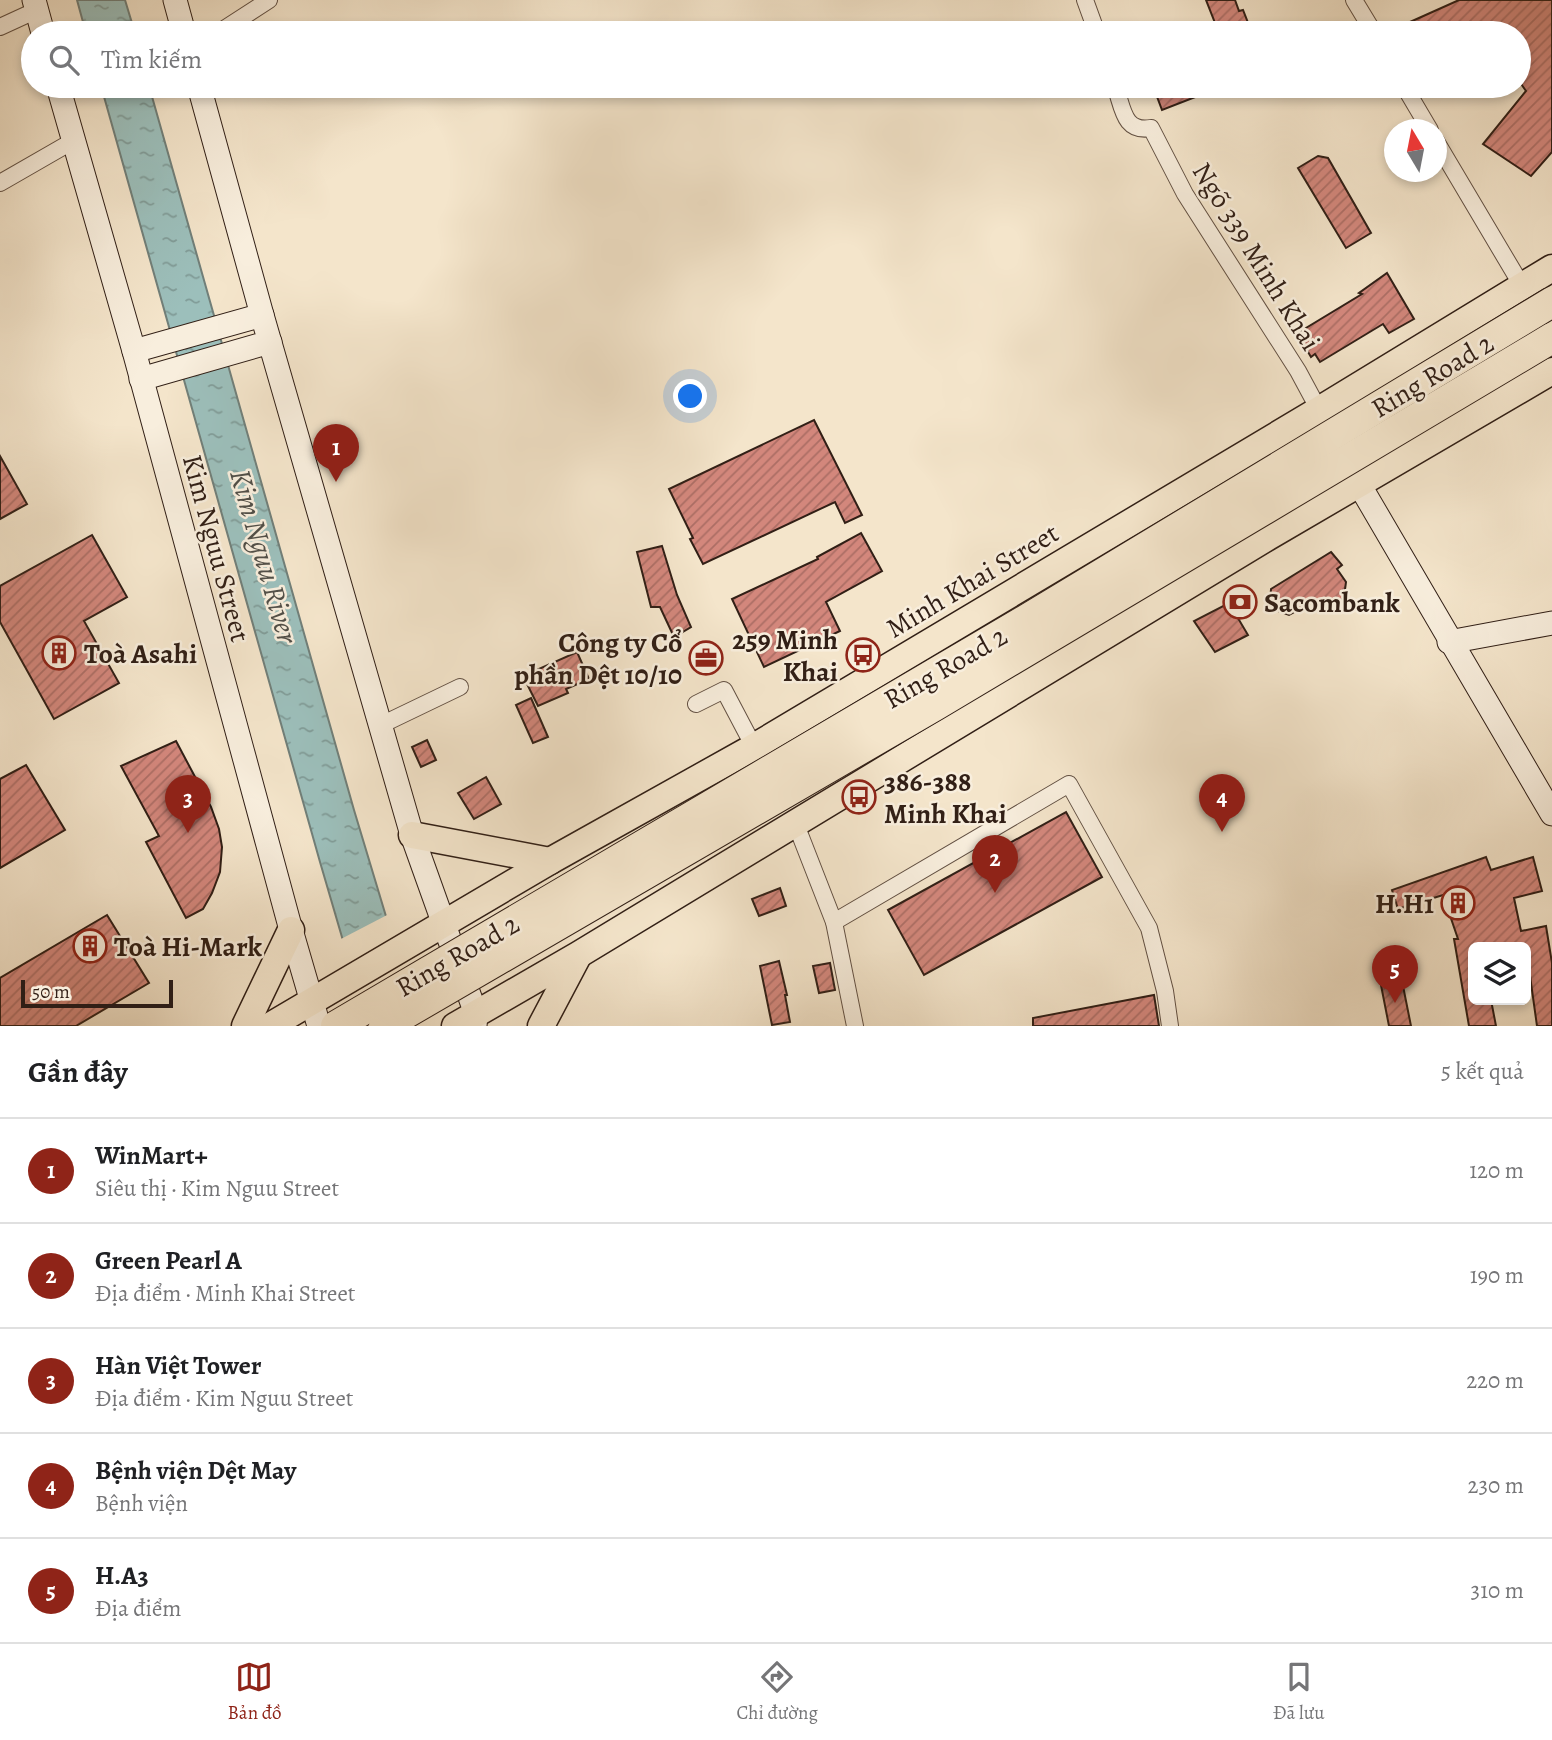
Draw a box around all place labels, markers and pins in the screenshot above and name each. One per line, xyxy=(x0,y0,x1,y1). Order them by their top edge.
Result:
pin: 1 xyxy=(313,424,359,482)
bank icon: Sacombank xyxy=(1221,583,1259,621)
place label: Sacombank xyxy=(1264,584,1400,622)
place label: 259 Minh Khai xyxy=(732,621,838,691)
place label: Công ty Cổ phần Dệt 10/10 xyxy=(514,624,682,694)
building icon: Toà Asahi xyxy=(40,634,78,672)
place label: Toà Asahi xyxy=(84,635,197,673)
bus stop icon: 259 Minh Khai xyxy=(844,636,882,674)
office icon: Công ty Cổ phần Dệt 10/10 xyxy=(687,639,725,677)
place label: 386-388 Minh Khai xyxy=(884,763,1007,833)
pin: 4 xyxy=(1199,774,1245,832)
pin: 3 xyxy=(165,775,211,833)
bus stop icon: 386-388 Minh Khai xyxy=(840,778,878,816)
pin: 2 xyxy=(972,835,1018,893)
building icon: H.H1 xyxy=(1439,884,1477,922)
place label: H.H1 xyxy=(1375,885,1434,923)
building icon: Toà Hi-Mark xyxy=(71,927,109,965)
place label: Toà Hi-Mark xyxy=(114,928,262,966)
pin: 5 xyxy=(1372,945,1418,1003)

